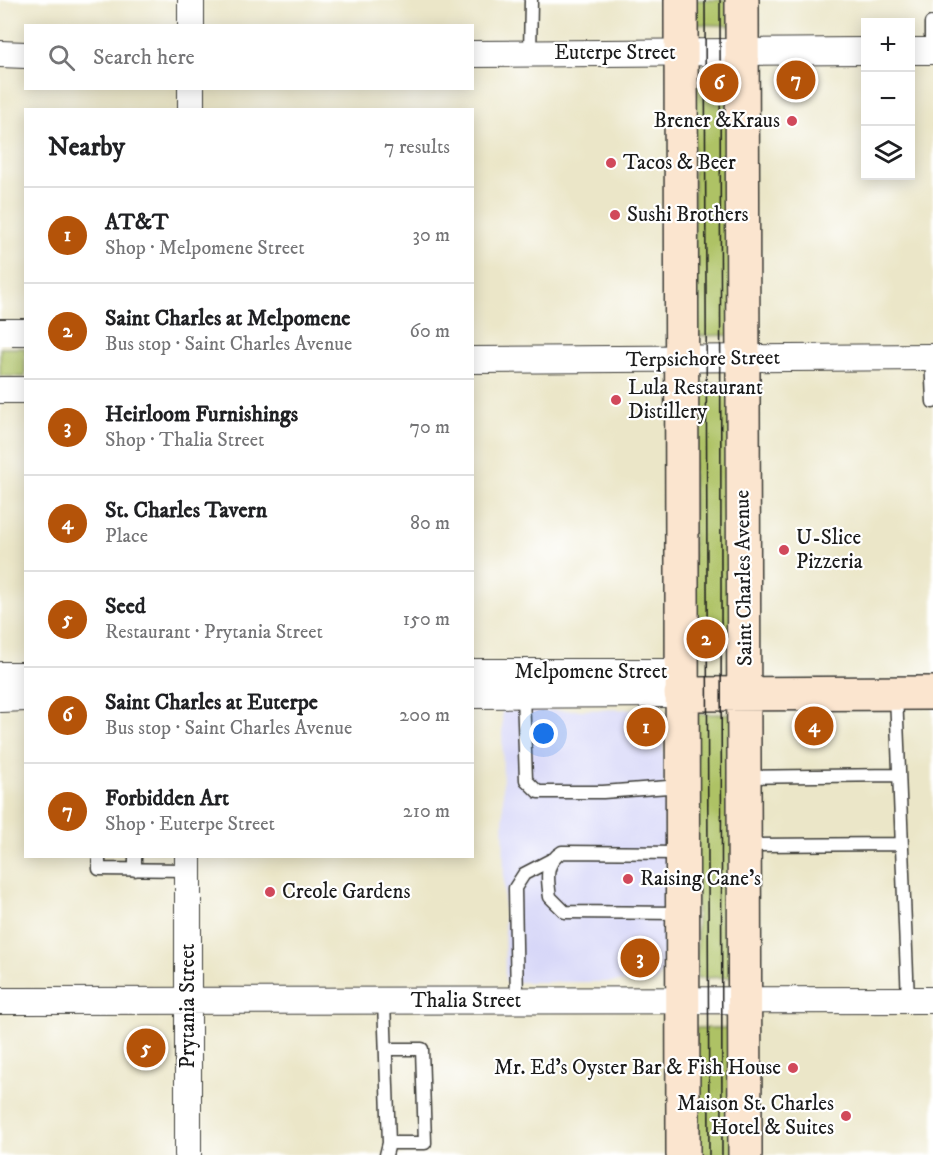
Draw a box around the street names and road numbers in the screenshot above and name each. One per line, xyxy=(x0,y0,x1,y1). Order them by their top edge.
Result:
street label: Euterpe Street xyxy=(554,40,676,66)
street label: Terpsichore Street xyxy=(626,345,781,373)
street label: Saint Charles Avenue xyxy=(729,489,759,666)
street label: Melpomene Street xyxy=(515,659,668,685)
street label: Prytania Street xyxy=(175,943,201,1069)
street label: Thalia Street xyxy=(411,988,522,1014)

